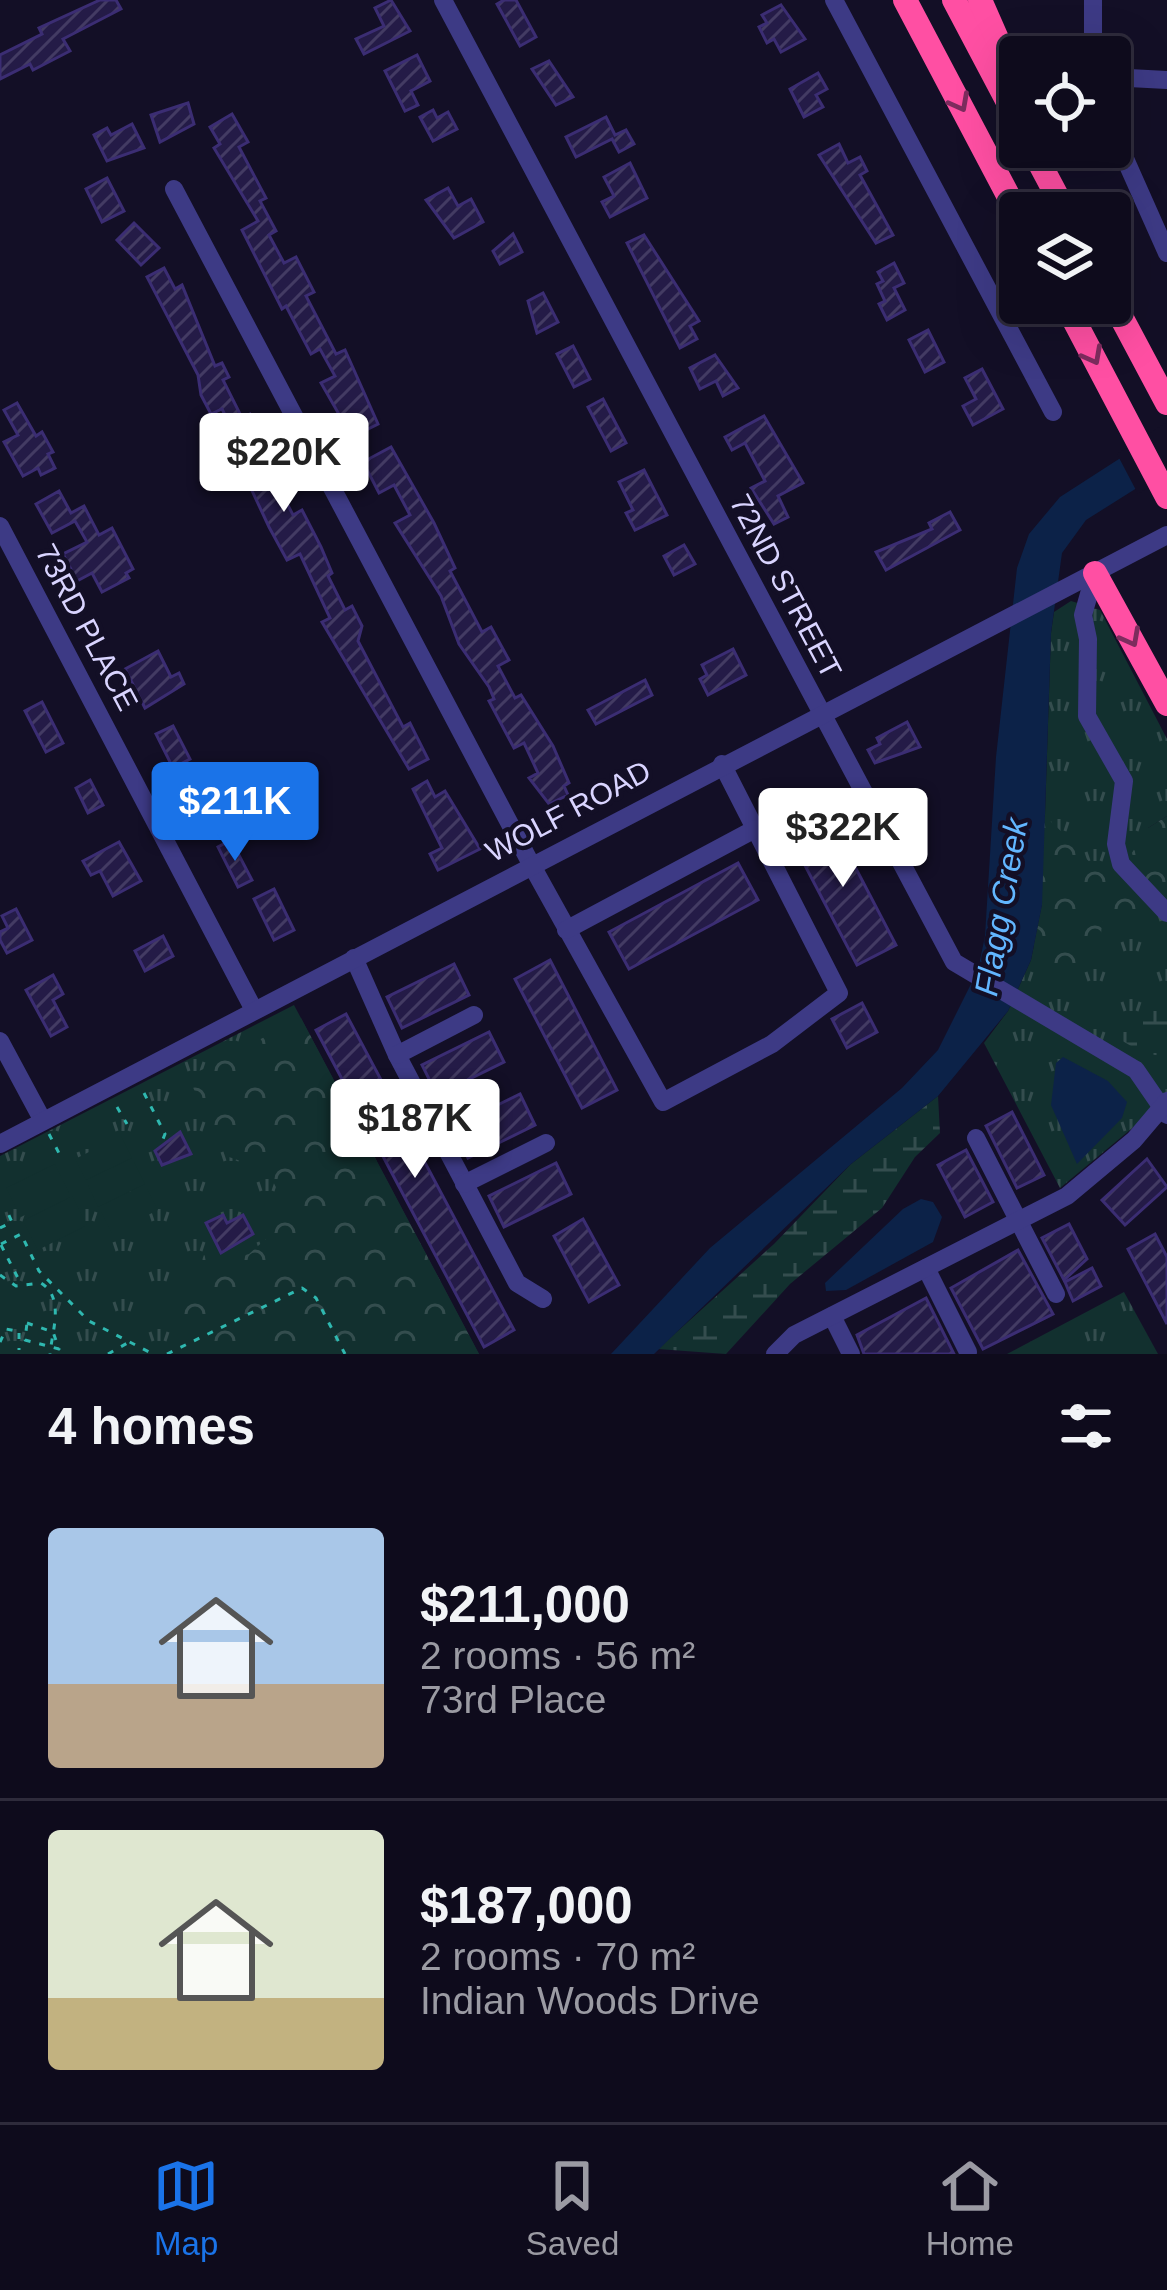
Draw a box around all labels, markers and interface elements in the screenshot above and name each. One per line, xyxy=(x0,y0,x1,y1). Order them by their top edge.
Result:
map controls xyxy=(999,36,1131,324)
button: locate xyxy=(999,36,1131,168)
one-way arrow xyxy=(945,91,968,113)
button: layers xyxy=(999,192,1131,324)
one-way arrow xyxy=(1079,344,1102,365)
pin: $220K xyxy=(200,413,368,515)
text: $220K xyxy=(227,430,341,473)
street label: 72ND STREET xyxy=(724,488,848,684)
street label: 73RD PLACE xyxy=(29,538,145,716)
one-way arrow xyxy=(1117,626,1140,647)
street label: WOLF ROAD xyxy=(480,754,656,868)
pin: $211K xyxy=(151,762,319,864)
text: $211K xyxy=(179,779,291,822)
pin: $322K xyxy=(759,788,927,890)
text: $322K xyxy=(786,805,900,848)
water label: Flagg Creek xyxy=(967,814,1035,999)
pin: $187K xyxy=(331,1079,499,1181)
text: $187K xyxy=(358,1096,472,1139)
icon: filters xyxy=(1053,1393,1119,1459)
text: 4 homes xyxy=(48,1398,255,1455)
icon: home xyxy=(144,1576,288,1720)
text: $211,000 xyxy=(420,1576,630,1633)
text: 2 rooms · 56 m² xyxy=(420,1634,695,1677)
text: 73rd Place xyxy=(420,1678,606,1721)
text: $187,000 xyxy=(420,1877,633,1934)
icon: home xyxy=(144,1878,288,2022)
text: 2 rooms · 70 m² xyxy=(420,1935,695,1978)
text: Indian Woods Drive xyxy=(420,1979,760,2022)
tab: Map xyxy=(153,2153,219,2263)
tab: Saved xyxy=(526,2153,619,2263)
tab: Home xyxy=(926,2153,1014,2263)

